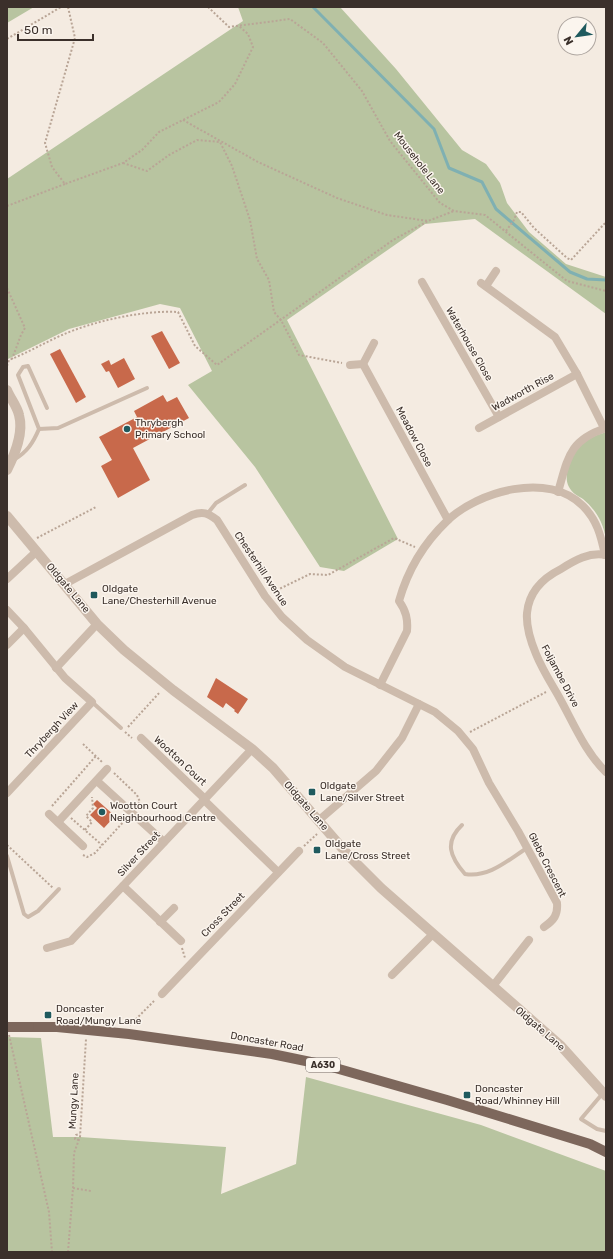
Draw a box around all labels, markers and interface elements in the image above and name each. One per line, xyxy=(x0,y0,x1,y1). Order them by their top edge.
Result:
scale bar xyxy=(18,16,93,42)
north arrow xyxy=(557,16,597,56)
text: 50 m xyxy=(24,23,52,37)
text: N xyxy=(561,34,576,47)
street label: Mousehole Lane xyxy=(391,130,447,197)
street label: Waterhouse Close xyxy=(443,305,495,383)
street label: Wadworth Rise xyxy=(490,370,556,414)
street label: Meadow Close xyxy=(393,405,435,469)
place label: Thrybergh Primary School xyxy=(135,417,205,441)
marker: Thrybergh Primary School xyxy=(122,424,132,434)
street label: Chesterhill Avenue xyxy=(232,529,291,609)
street label: Oldgate Lane xyxy=(44,561,93,616)
place label: Oldgate Lane/Chesterhill Avenue xyxy=(102,583,217,607)
marker: Oldgate Lane/Chesterhill Avenue xyxy=(89,590,99,600)
street label: Foljambe Drive xyxy=(539,643,582,710)
street label: Thrybergh View xyxy=(23,699,81,761)
street label: Wootton Court xyxy=(151,734,209,788)
street label: Oldgate Lane xyxy=(281,779,331,833)
place label: Oldgate Lane/Silver Street xyxy=(320,780,404,804)
marker: Oldgate Lane/Silver Street xyxy=(307,787,317,797)
place label: Wootton Court Neighbourhood Centre xyxy=(110,800,216,824)
marker: Wootton Court Neighbourhood Centre xyxy=(97,807,107,817)
street label: Silver Street xyxy=(115,829,163,879)
street label: Glebe Crescent xyxy=(526,831,568,899)
place label: Oldgate Lane/Cross Street xyxy=(325,838,410,862)
marker: Oldgate Lane/Cross Street xyxy=(312,845,322,855)
street label: Cross Street xyxy=(199,890,247,940)
place label: Doncaster Road/Mungy Lane xyxy=(56,1003,142,1027)
street label: Oldgate Lane xyxy=(513,1004,567,1054)
marker: Doncaster Road/Mungy Lane xyxy=(43,1010,53,1020)
street label: Doncaster Road xyxy=(229,1030,305,1054)
road number: A630 xyxy=(306,1058,340,1072)
street label: Mungy Lane xyxy=(67,1072,81,1130)
place label: Doncaster Road/Whinney Hill xyxy=(475,1083,560,1107)
marker: Doncaster Road/Whinney Hill xyxy=(462,1090,472,1100)

